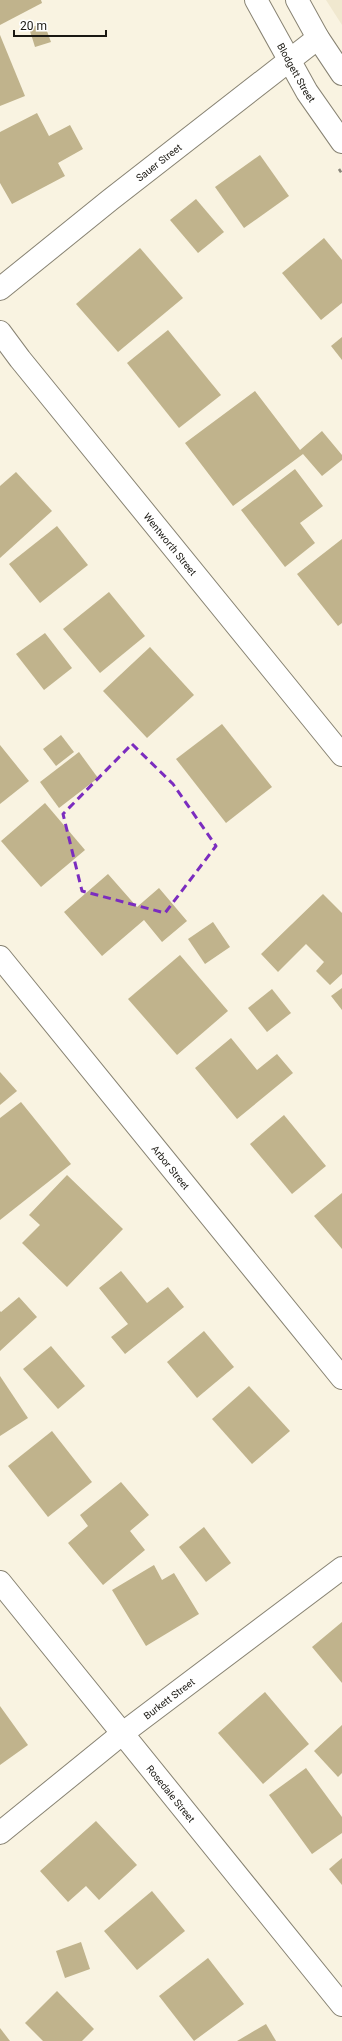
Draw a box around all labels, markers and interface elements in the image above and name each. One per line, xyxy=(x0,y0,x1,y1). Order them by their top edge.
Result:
scale bar xyxy=(14,12,106,38)
text: 20 m xyxy=(20,19,47,33)
street label: Blodgett Street xyxy=(275,41,317,104)
street label: Sauer Street xyxy=(134,142,184,184)
street label: Wentworth Street xyxy=(141,511,199,578)
street label: Arbor Street xyxy=(149,1143,192,1192)
street label: Burkett Street xyxy=(142,1676,197,1722)
street label: Rosedale Street xyxy=(144,1763,197,1825)

